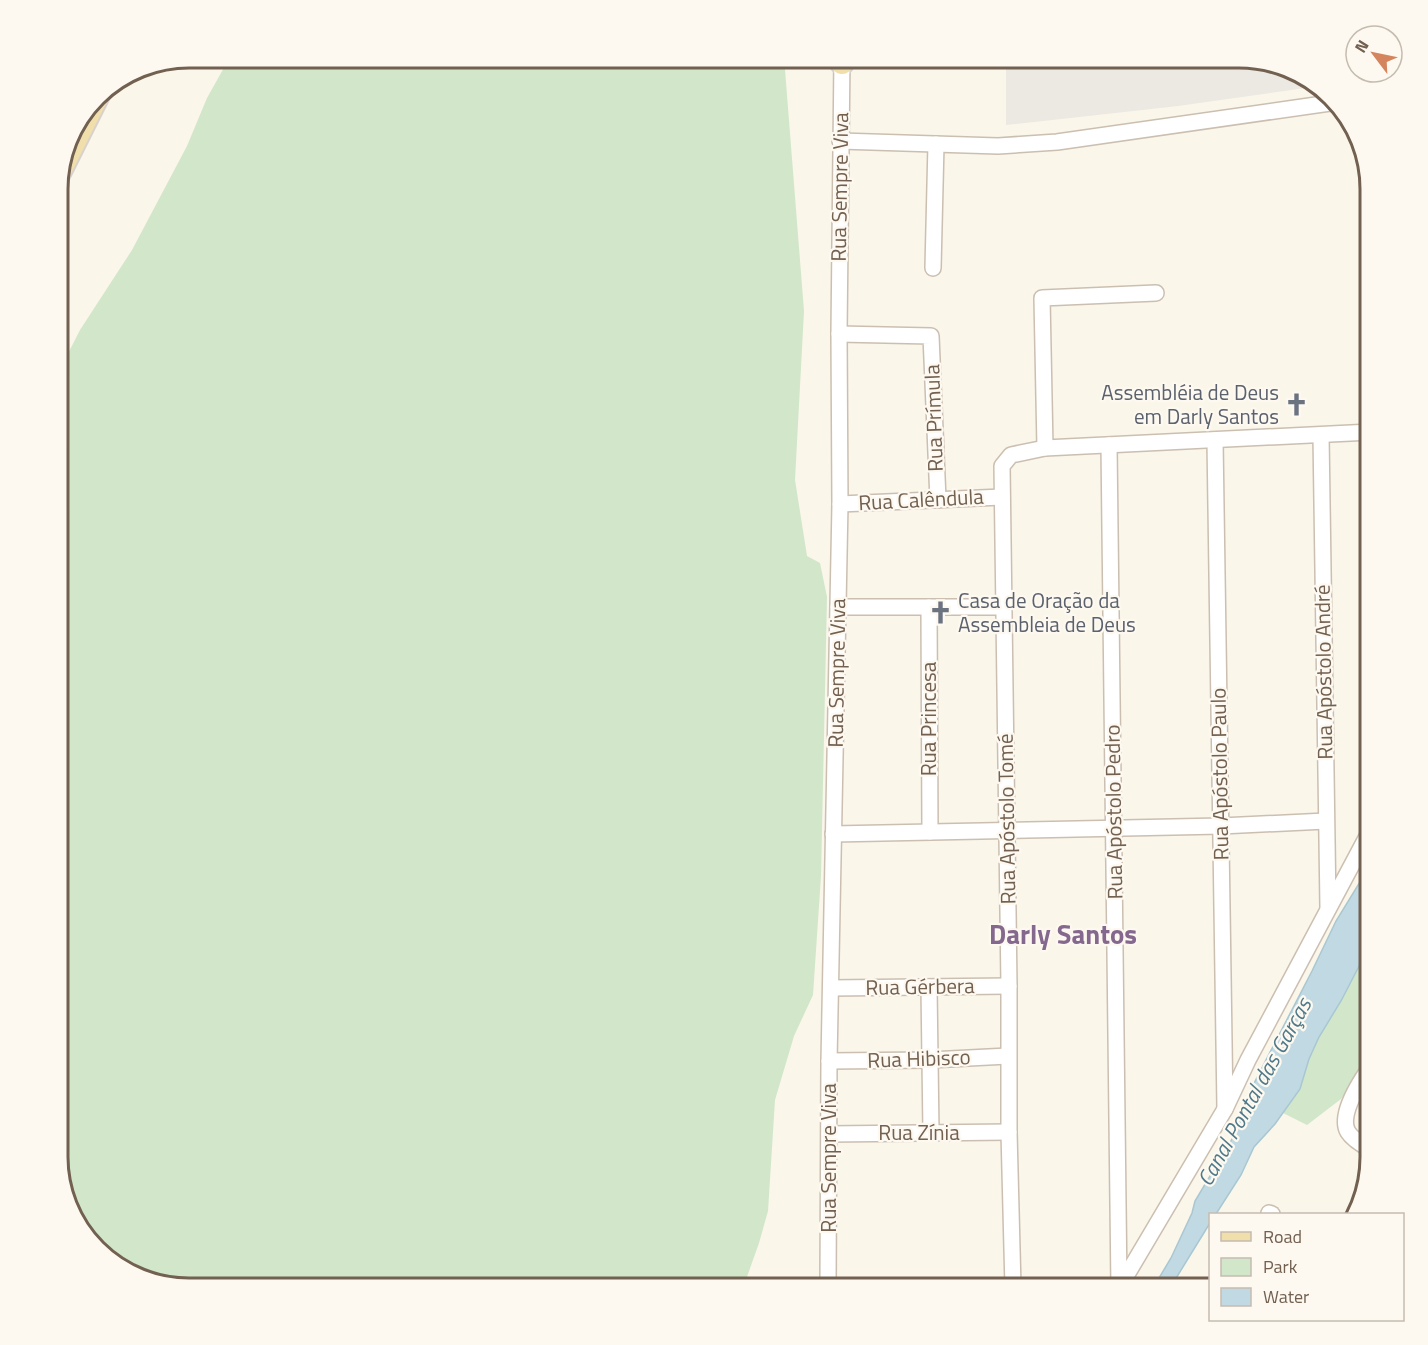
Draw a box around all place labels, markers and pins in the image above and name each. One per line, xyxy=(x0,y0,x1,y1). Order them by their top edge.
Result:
place label: Assembléia de Deus em Darly Santos xyxy=(1101,376,1279,432)
church icon: Assembléia de Deus em Darly Santos xyxy=(1284,392,1310,418)
place label: Casa de Oração da Assembleia de Deus xyxy=(958,584,1136,640)
church icon: Casa de Oração da Assembleia de Deus xyxy=(927,600,953,626)

